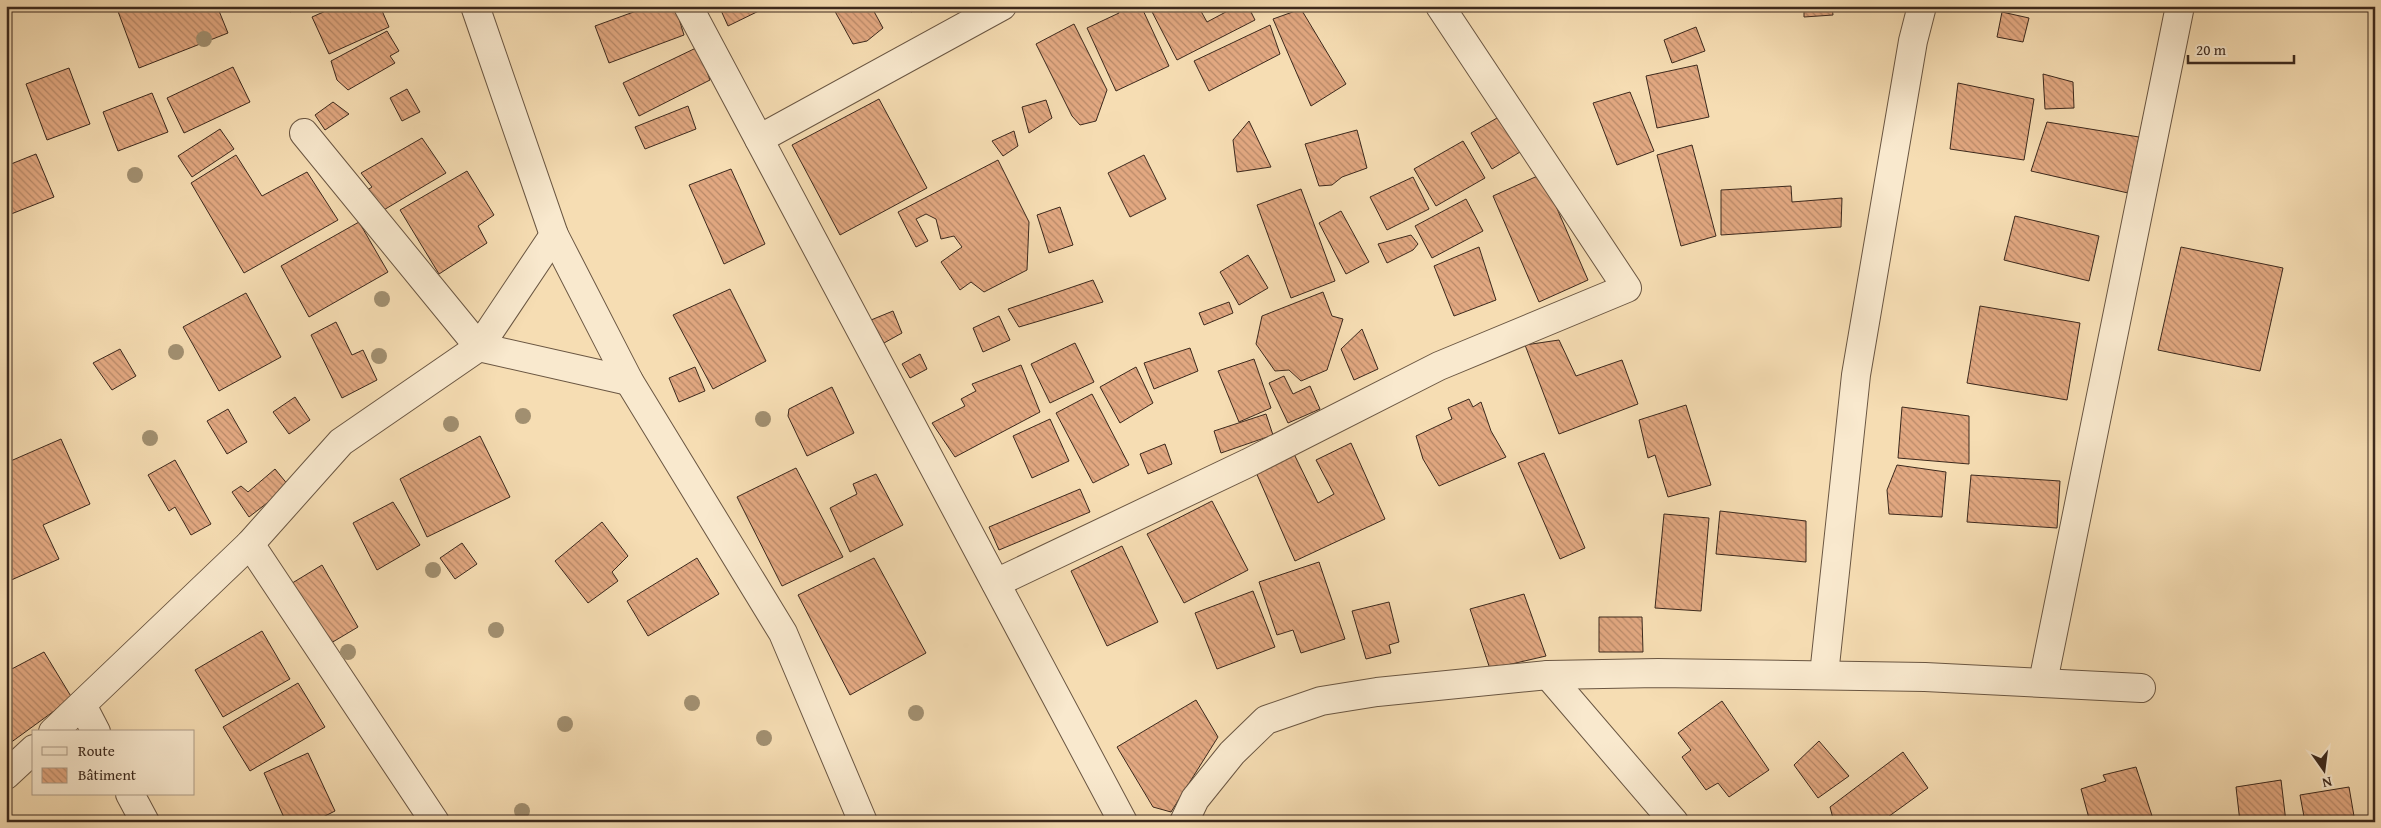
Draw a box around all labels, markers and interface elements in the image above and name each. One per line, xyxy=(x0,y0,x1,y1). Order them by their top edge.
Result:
scale bar xyxy=(2188,32,2295,64)
text: 20 m xyxy=(2196,39,2227,60)
legend xyxy=(32,730,195,796)
text: Route xyxy=(78,740,115,761)
north arrow xyxy=(2298,746,2348,796)
text: Bâtiment xyxy=(78,764,137,785)
text: N xyxy=(2320,772,2334,794)

